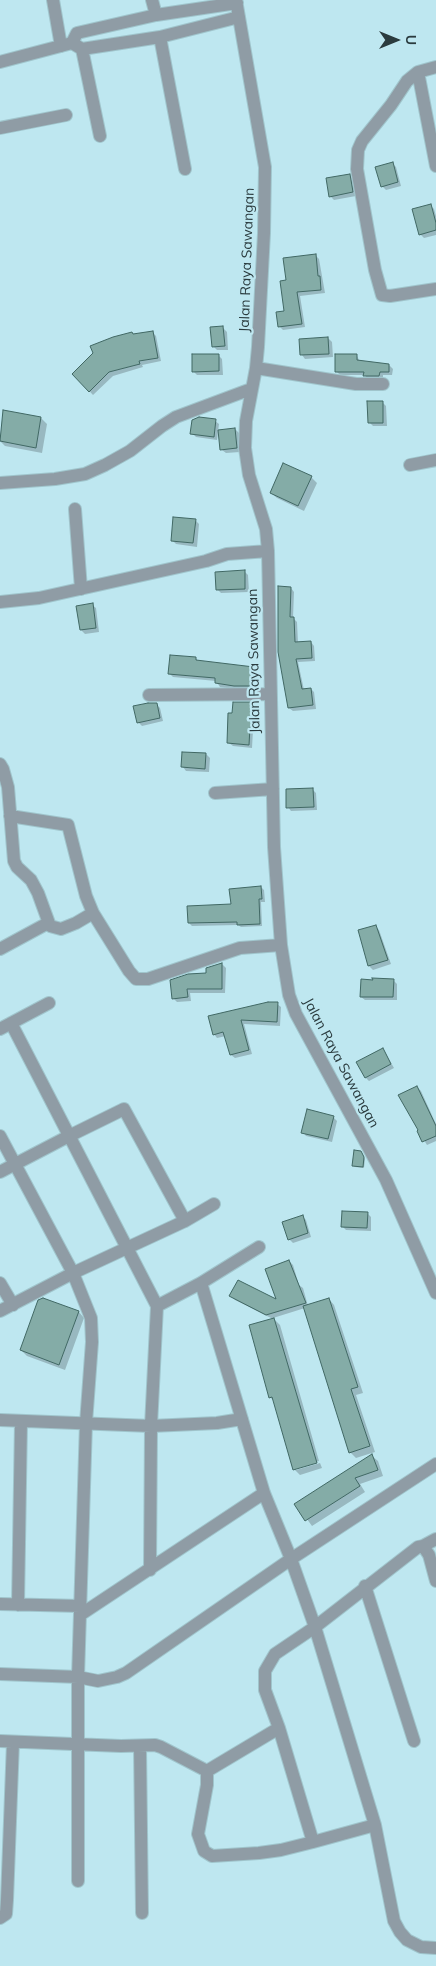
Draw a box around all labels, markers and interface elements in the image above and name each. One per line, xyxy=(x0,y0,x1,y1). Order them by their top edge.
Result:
north arrow xyxy=(371,15,421,65)
text: U xyxy=(402,35,420,45)
street label: Jalan Raya Sawangan xyxy=(236,187,258,333)
street label: Jalan Raya Sawangan xyxy=(244,589,264,733)
street label: Jalan Raya Sawangan xyxy=(300,995,382,1131)

